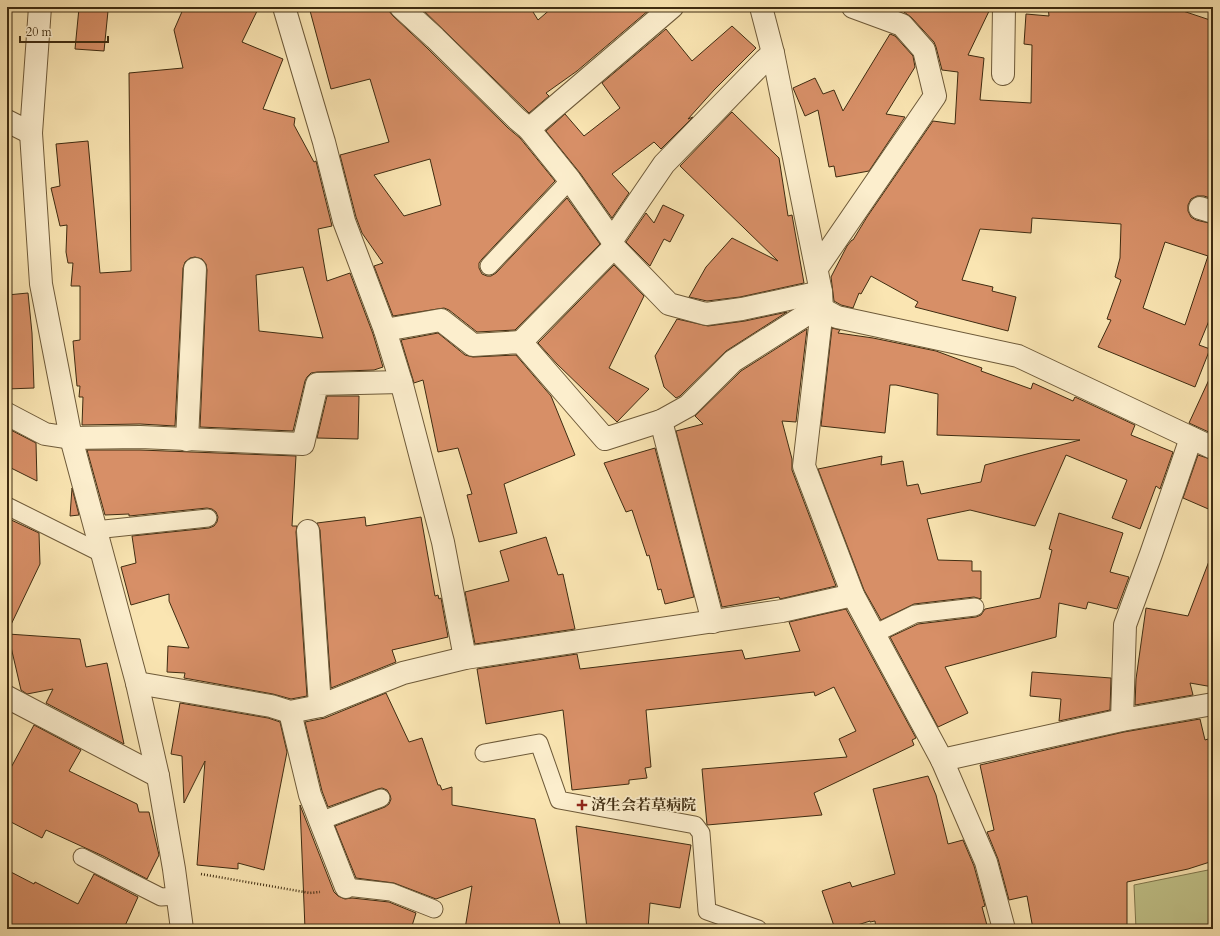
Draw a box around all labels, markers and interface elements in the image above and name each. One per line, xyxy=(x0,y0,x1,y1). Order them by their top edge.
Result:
scale bar xyxy=(20,18,108,44)
text: 20 m xyxy=(26,24,53,40)
place label: 済生会若草病院 xyxy=(591,795,696,815)
marker: 済生会若草病院 xyxy=(576,799,588,811)

